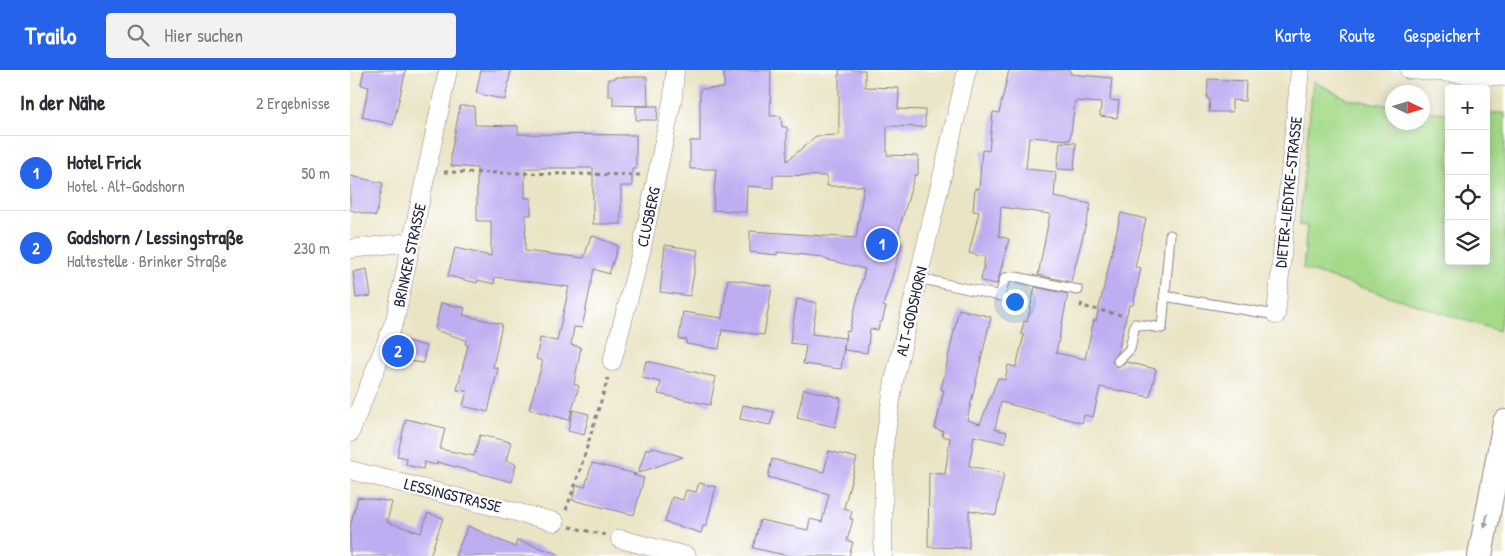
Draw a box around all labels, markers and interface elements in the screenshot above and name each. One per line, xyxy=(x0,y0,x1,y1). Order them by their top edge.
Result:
search box xyxy=(106,13,456,58)
text: Trailo xyxy=(25,19,76,51)
icon: search xyxy=(124,21,152,49)
text: Hier suchen xyxy=(164,22,243,48)
text: Karte xyxy=(1275,23,1312,48)
text: Route xyxy=(1340,23,1376,48)
text: Gespeichert xyxy=(1404,23,1480,48)
north arrow xyxy=(1385,85,1430,130)
map controls xyxy=(1445,85,1490,265)
button: + xyxy=(1445,85,1490,130)
text: In der Nähe xyxy=(20,88,105,117)
text: 2 Ergebnisse xyxy=(256,92,330,114)
street label: DIETER-LIEDTKE-STRASSE xyxy=(1269,115,1307,269)
button: − xyxy=(1445,130,1490,175)
text: Hotel Frick xyxy=(67,149,141,175)
text: 1 xyxy=(33,162,39,184)
text: 50 m xyxy=(302,162,330,184)
text: Hotel · Alt-Godshorn xyxy=(67,175,185,197)
button: locate xyxy=(1445,175,1490,220)
street label: CLUSBERG xyxy=(631,185,665,249)
street label: BRINKER STRASSE xyxy=(387,201,431,309)
button: layers xyxy=(1445,220,1490,265)
text: Godshorn / Lessingstraße xyxy=(67,224,244,250)
pin: 1 xyxy=(866,225,898,263)
text: 2 xyxy=(32,237,40,259)
text: 230 m xyxy=(294,237,330,259)
text: Haltestelle · Brinker Straße xyxy=(67,250,227,272)
street label: ALT-GODSHORN xyxy=(890,264,932,358)
your location xyxy=(1002,289,1028,315)
pin: 2 xyxy=(382,332,414,370)
street label: LESSINGSTRASSE xyxy=(402,472,504,518)
one-way arrow xyxy=(1482,514,1490,530)

